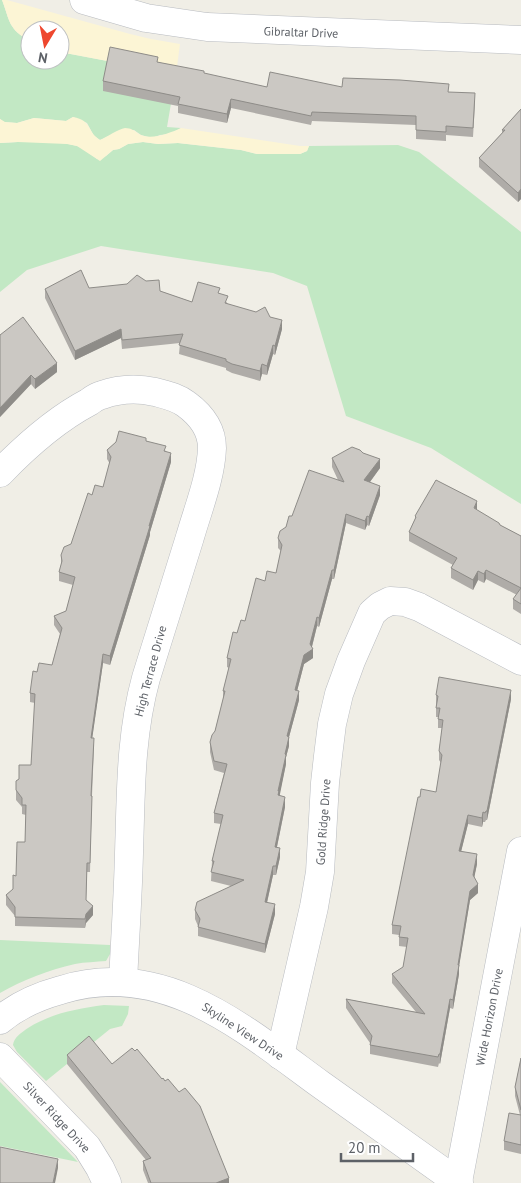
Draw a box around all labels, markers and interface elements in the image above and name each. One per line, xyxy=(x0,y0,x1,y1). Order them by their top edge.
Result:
north arrow xyxy=(20,20,70,70)
street label: Gibraltar Drive xyxy=(263,23,339,41)
text: N xyxy=(37,48,49,67)
street label: High Terrace Drive xyxy=(131,624,169,718)
street label: Gold Ridge Drive xyxy=(313,778,333,866)
street label: Wide Horizon Drive xyxy=(472,967,506,1067)
street label: Skyline View Drive xyxy=(199,999,287,1063)
street label: Silver Ridge Drive xyxy=(20,1078,94,1156)
scale bar xyxy=(341,1130,414,1162)
text: 20 m xyxy=(348,1138,381,1157)

